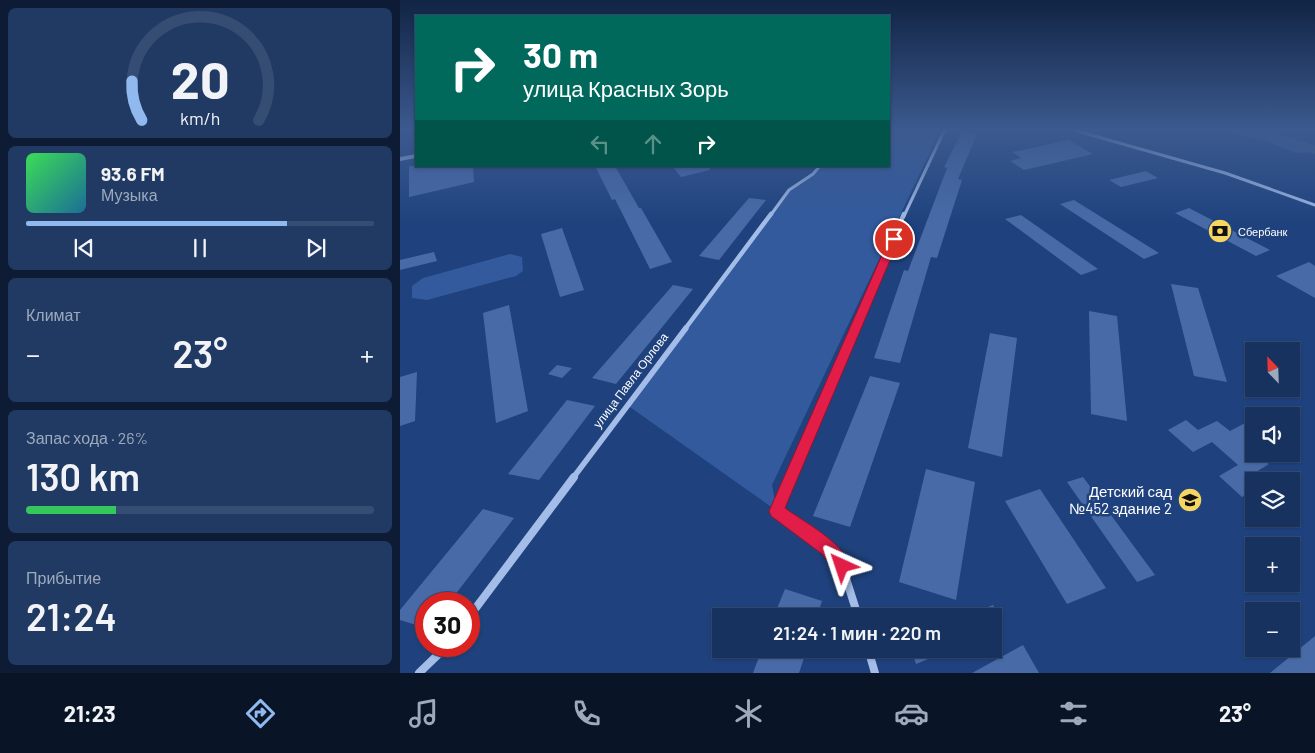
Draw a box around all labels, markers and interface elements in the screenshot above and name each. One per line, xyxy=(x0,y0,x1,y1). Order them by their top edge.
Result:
text: 30 m xyxy=(523,33,598,75)
icon: right xyxy=(440,35,505,100)
text: 20 xyxy=(171,47,229,109)
text: улица Красных Зорь xyxy=(523,75,729,101)
text: km/h xyxy=(180,107,220,129)
icon: left xyxy=(586,130,614,158)
icon: ahead xyxy=(639,130,667,158)
icon: right xyxy=(692,130,720,158)
text: 93.6 FM xyxy=(101,162,165,185)
text: Музыка xyxy=(101,185,158,204)
pin xyxy=(873,218,915,260)
bank icon: Сбербанк xyxy=(1207,218,1233,244)
icon: arrive xyxy=(880,225,908,253)
place label: Сбербанк xyxy=(1238,225,1288,238)
icon: previous xyxy=(70,234,98,262)
icon: pause xyxy=(186,234,214,262)
icon: next xyxy=(302,234,330,262)
text: Климат xyxy=(26,305,80,324)
text: 23° xyxy=(172,330,228,376)
street label: улица Павла Орлова xyxy=(590,330,671,431)
text: − xyxy=(26,337,40,371)
text: + xyxy=(360,337,374,371)
north arrow xyxy=(1245,342,1300,398)
map controls xyxy=(1245,342,1300,657)
button: sound xyxy=(1245,407,1300,462)
text: Запас хода · 26% xyxy=(26,428,148,447)
text: 130 km xyxy=(26,453,140,499)
button: layers xyxy=(1245,472,1300,527)
place label: Детский сад №452 здание 2 xyxy=(1069,482,1172,517)
school or university icon: Детский сад №452 здание 2 xyxy=(1177,487,1203,513)
button: + xyxy=(1245,537,1300,592)
position arrow xyxy=(815,539,867,591)
text: Прибытие xyxy=(26,568,101,587)
speed limit sign: 30 xyxy=(415,592,480,657)
text: 21:24 xyxy=(26,593,117,639)
button: − xyxy=(1245,602,1300,657)
text: 21:24 · 1 мин · 220 m xyxy=(773,621,941,644)
icon: directions xyxy=(243,696,278,731)
icon: music xyxy=(406,696,441,731)
icon: phone xyxy=(569,696,604,731)
icon: climate xyxy=(731,696,766,731)
icon: car xyxy=(894,696,929,731)
icon: filters xyxy=(1056,696,1091,731)
text: 21:23 xyxy=(64,700,116,726)
text: 23° xyxy=(1219,700,1251,726)

